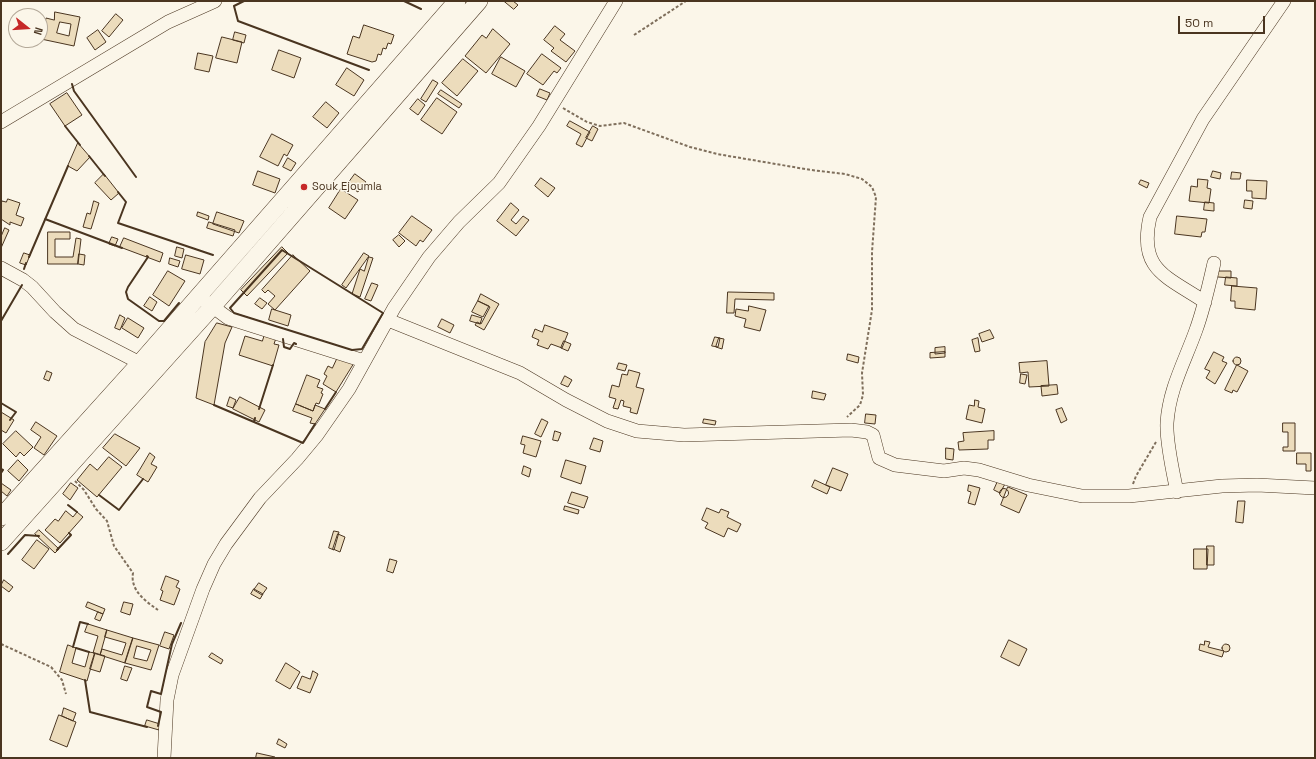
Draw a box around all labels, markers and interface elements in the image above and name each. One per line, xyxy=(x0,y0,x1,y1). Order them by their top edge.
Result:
north arrow xyxy=(8,8,48,48)
scale bar xyxy=(1180,8,1267,34)
text: 50 m xyxy=(1185,15,1213,31)
text: N xyxy=(31,26,46,37)
place label: Souk Ejoumla xyxy=(312,180,382,194)
marker: Souk Ejoumla xyxy=(299,182,309,192)

